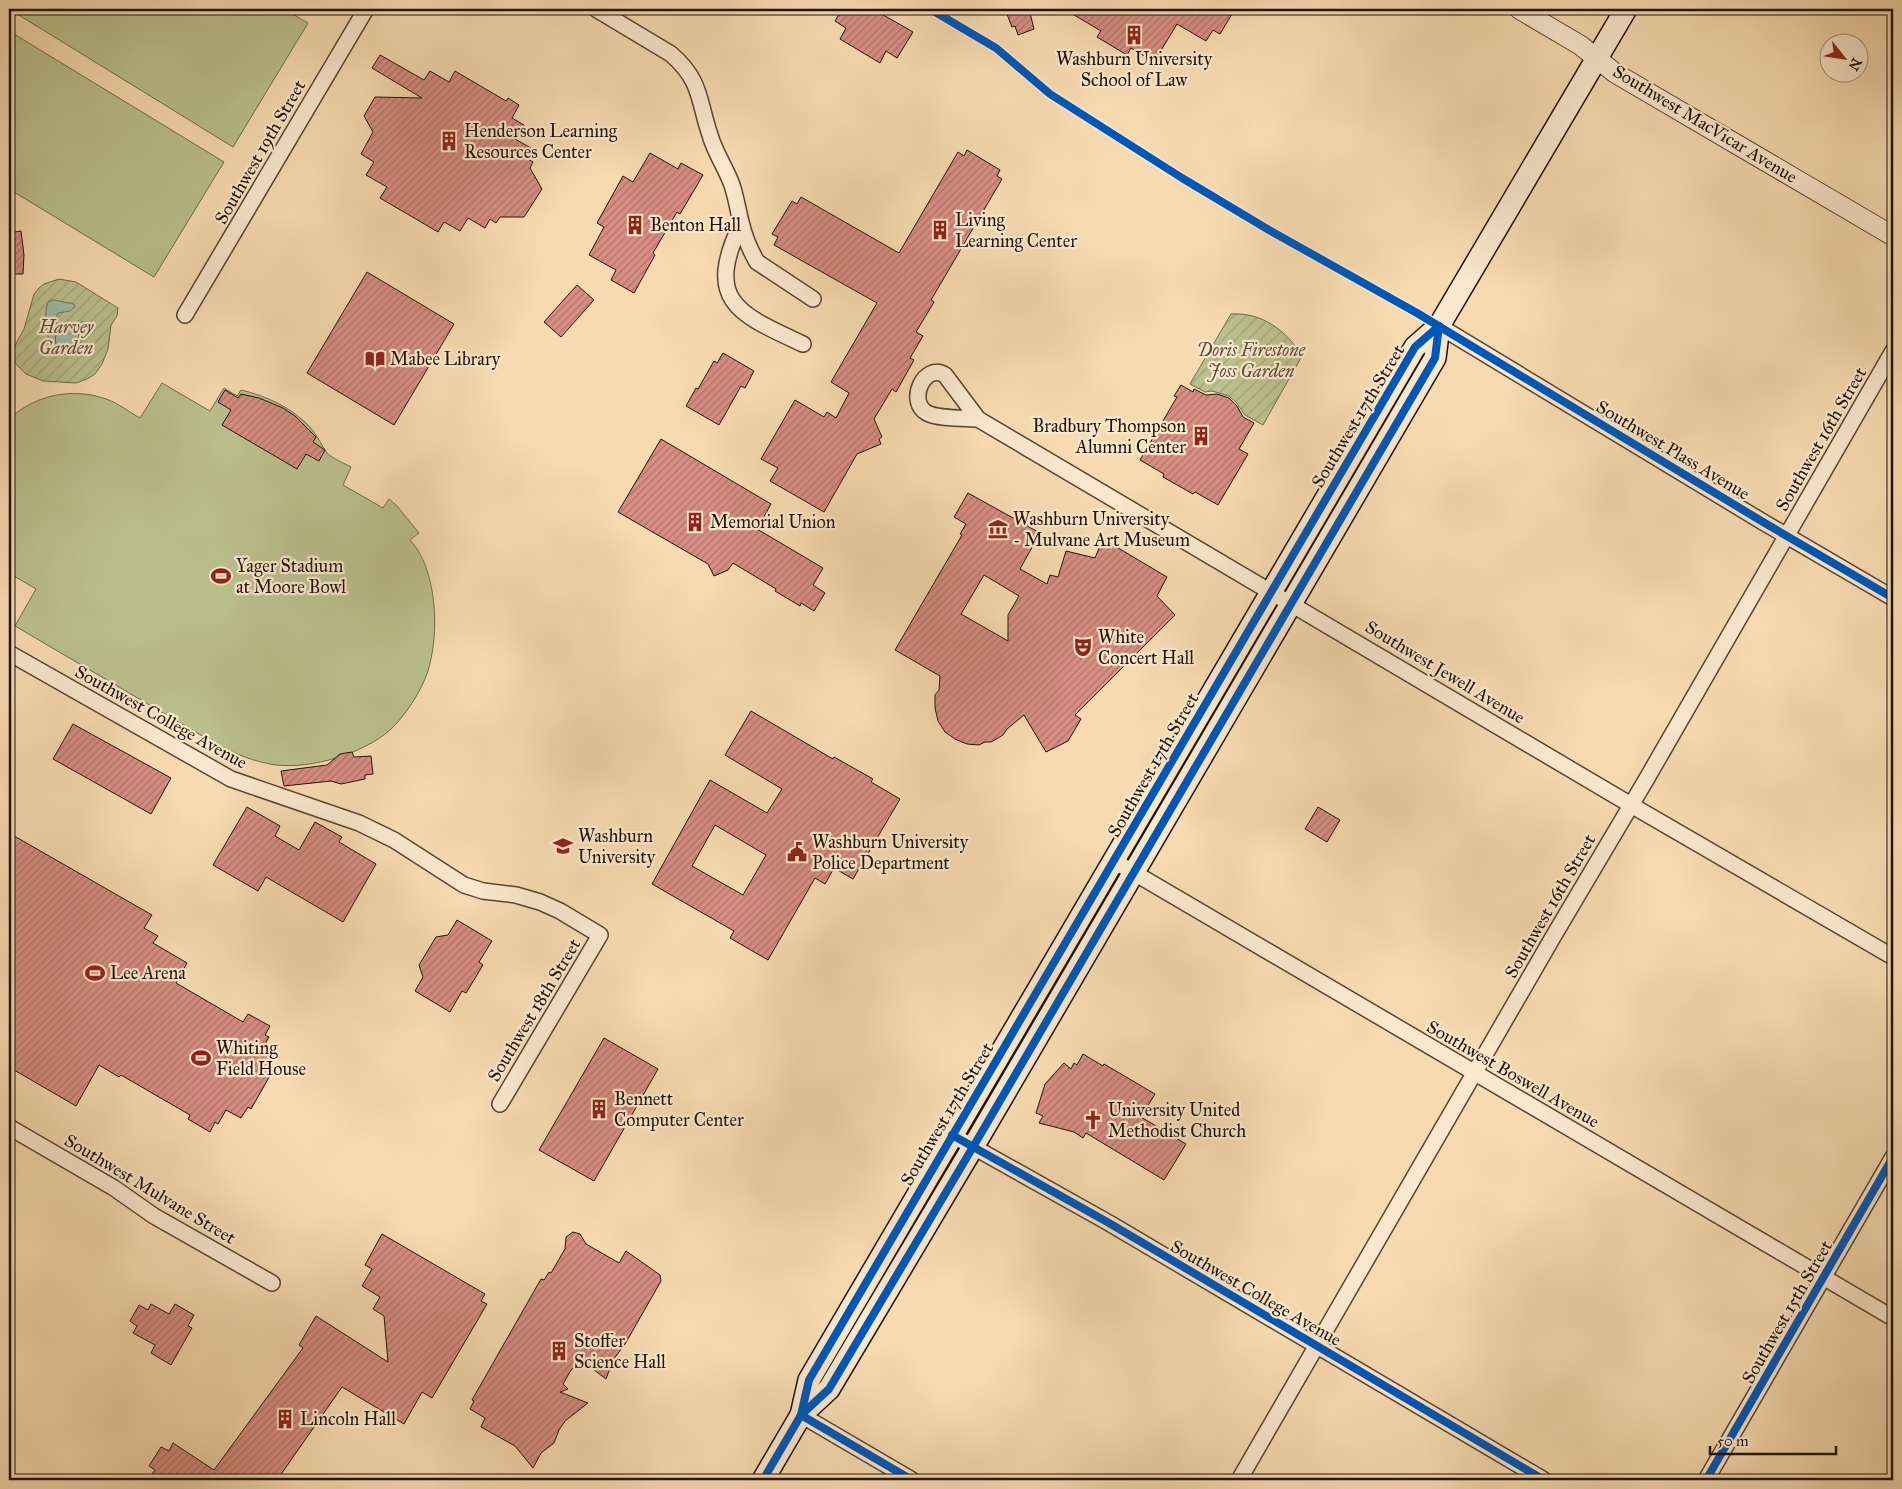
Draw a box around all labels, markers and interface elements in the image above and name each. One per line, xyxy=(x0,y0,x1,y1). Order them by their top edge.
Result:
building icon: Washburn University School of Law xyxy=(1123,24,1145,46)
north arrow xyxy=(1820,32,1870,82)
place label: Washburn University School of Law xyxy=(1056,48,1213,91)
text: N xyxy=(1844,55,1865,74)
street label: Southwest MacVicar Avenue xyxy=(1609,60,1801,188)
street label: Southwest 19th Street xyxy=(210,75,311,228)
place label: Henderson Learning Resources Center xyxy=(464,120,618,163)
building icon: Henderson Learning Resources Center xyxy=(438,130,460,152)
place label: Living Learning Center xyxy=(955,209,1077,253)
building icon: Benton Hall xyxy=(624,214,646,236)
place label: Benton Hall xyxy=(650,214,741,236)
building icon: Living Learning Center xyxy=(929,219,951,241)
park label: Harvey Garden xyxy=(38,316,95,359)
park label: Doris Firestone Joss Garden xyxy=(1197,339,1307,382)
street label: Southwest 17th Street xyxy=(1307,340,1410,492)
library icon: Mabee Library xyxy=(364,348,386,370)
place label: Mabee Library xyxy=(390,348,501,370)
street label: Southwest 16th Street xyxy=(1771,363,1871,515)
street label: Southwest Plass Avenue xyxy=(1592,395,1754,505)
place label: Bradbury Thompson Alumni Center xyxy=(1032,415,1186,458)
building icon: Bradbury Thompson Alumni Center xyxy=(1190,425,1212,447)
place label: Washburn University - Mulvane Art Museum xyxy=(1013,508,1190,551)
building icon: Memorial Union xyxy=(684,511,706,533)
place label: Memorial Union xyxy=(710,511,836,533)
museum icon: Washburn University - Mulvane Art Museum xyxy=(987,518,1009,540)
place label: Yager Stadium at Moore Bowl xyxy=(236,555,346,598)
sports icon: Yager Stadium at Moore Bowl xyxy=(210,565,232,587)
street label: Southwest Jewell Avenue xyxy=(1361,616,1529,729)
place label: White Concert Hall xyxy=(1098,626,1194,669)
theatre icon: White Concert Hall xyxy=(1072,636,1094,658)
street label: Southwest College Avenue xyxy=(70,660,251,774)
street label: Southwest 17th Street xyxy=(1103,688,1204,841)
place label: Washburn University xyxy=(578,825,656,868)
street label: Southwest 16th Street xyxy=(1500,830,1600,982)
place label: Washburn University Police Department xyxy=(812,831,969,874)
school or university icon: Washburn University xyxy=(552,835,574,857)
public building icon: Washburn University Police Department xyxy=(786,841,808,863)
street label: Southwest 18th Street xyxy=(483,934,586,1085)
sports icon: Lee Arena xyxy=(84,962,106,984)
place label: Lee Arena xyxy=(110,962,186,984)
street label: Southwest Boswell Avenue xyxy=(1423,1016,1603,1132)
place label: Whiting Field House xyxy=(216,1037,306,1080)
street label: Southwest 17th Street xyxy=(896,1038,999,1190)
sports icon: Whiting Field House xyxy=(190,1047,212,1069)
place label: Bennett Computer Center xyxy=(614,1088,744,1131)
building icon: Bennett Computer Center xyxy=(588,1098,610,1120)
place label: University United Methodist Church xyxy=(1108,1099,1246,1142)
church icon: University United Methodist Church xyxy=(1082,1109,1104,1131)
street label: Southwest Mulvane Street xyxy=(60,1129,240,1249)
street label: Southwest College Avenue xyxy=(1166,1235,1345,1352)
street label: Southwest 15th Street xyxy=(1737,1236,1837,1387)
place label: Stoffer Science Hall xyxy=(574,1330,666,1373)
building icon: Stoffer Science Hall xyxy=(548,1340,570,1362)
building icon: Lincoln Hall xyxy=(274,1408,296,1430)
place label: Lincoln Hall xyxy=(300,1408,396,1430)
scale bar xyxy=(1710,1424,1836,1456)
text: 50 m xyxy=(1717,1432,1749,1450)

